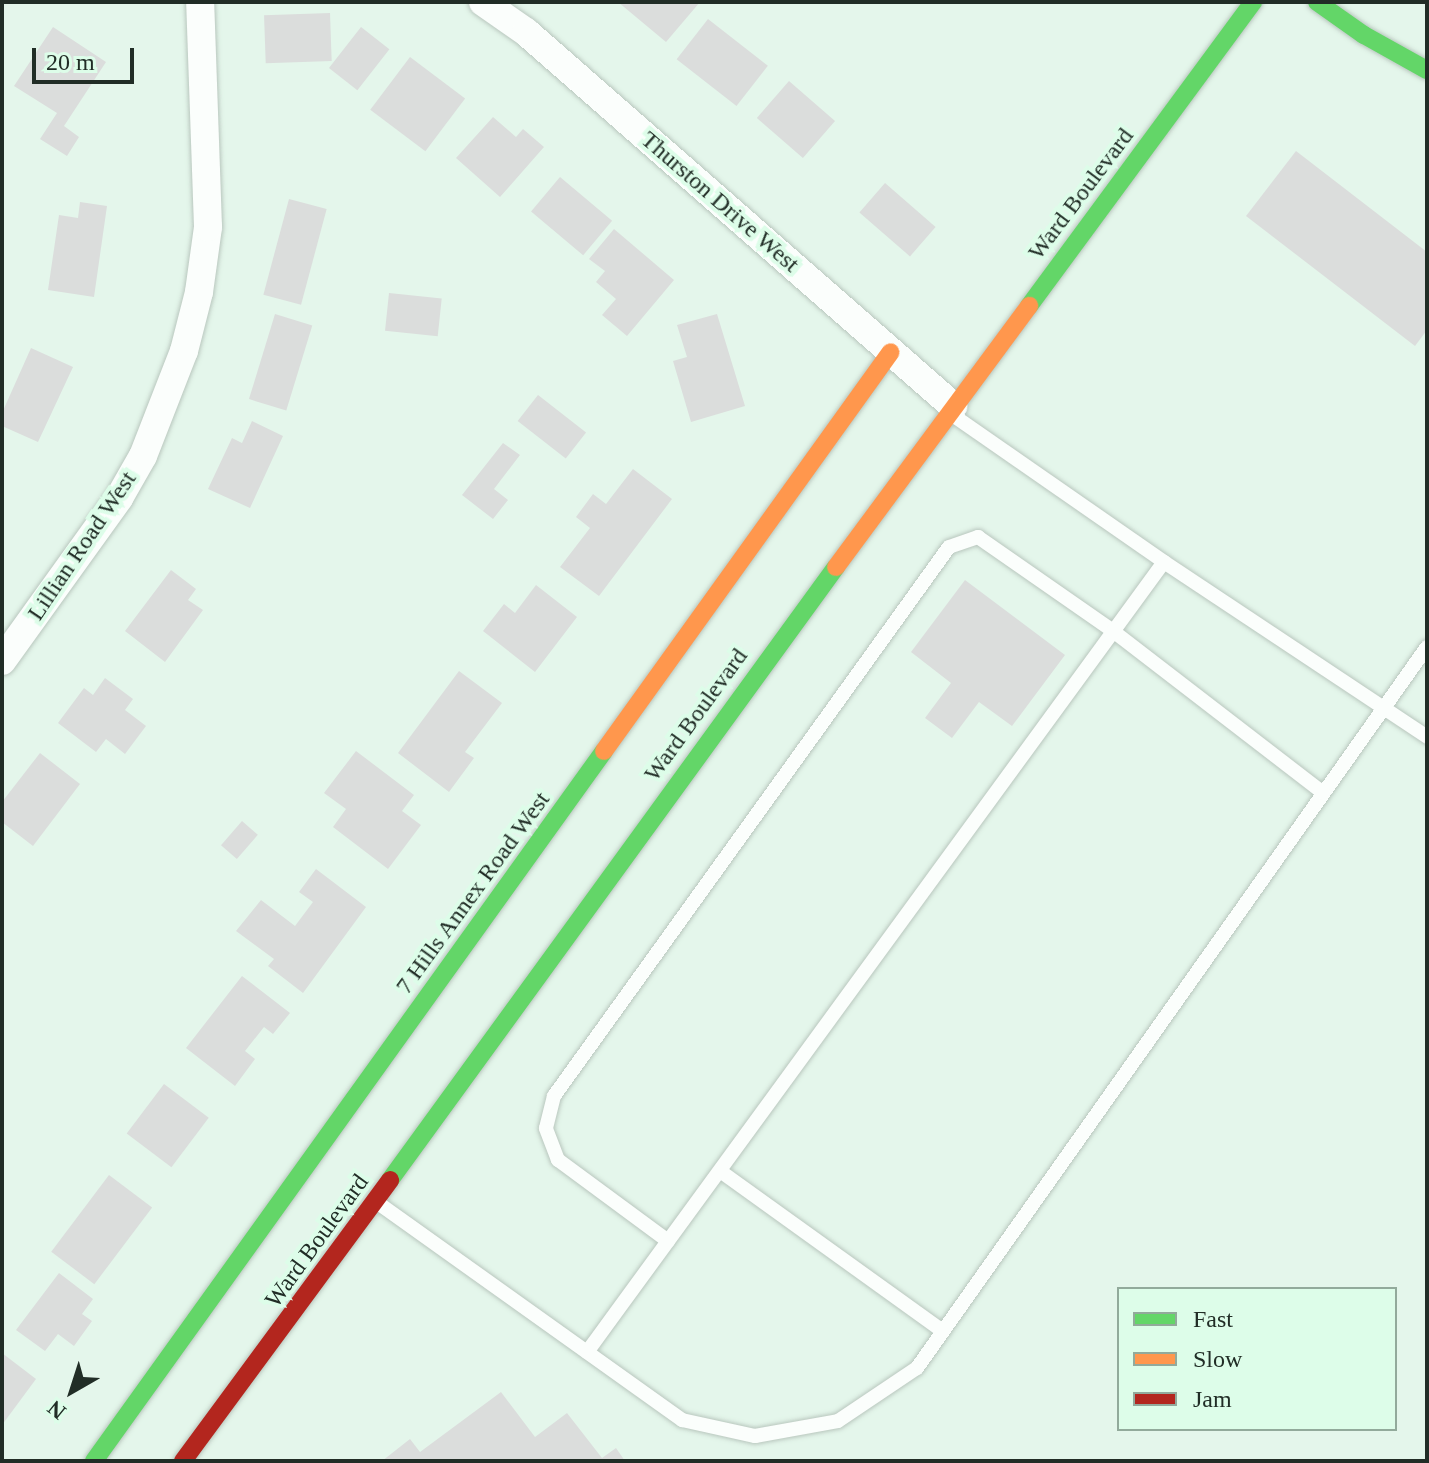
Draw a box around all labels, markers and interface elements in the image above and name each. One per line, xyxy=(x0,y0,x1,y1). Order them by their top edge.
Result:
scale bar xyxy=(36,32,138,82)
text: 20 m xyxy=(46,49,95,75)
street label: Ward Boulevard xyxy=(1022,123,1140,265)
street label: Thurston Drive West xyxy=(635,125,805,279)
street label: Lillian Road West xyxy=(21,466,143,626)
street label: Ward Boulevard xyxy=(638,643,754,787)
street label: 7 Hills Annex Road West xyxy=(389,786,557,1000)
street label: Ward Boulevard xyxy=(259,1169,375,1313)
legend xyxy=(1117,1287,1397,1431)
text: Fast xyxy=(1193,1306,1233,1332)
text: Slow xyxy=(1193,1346,1242,1372)
north arrow xyxy=(32,1351,112,1431)
text: Jam xyxy=(1193,1386,1232,1412)
text: N xyxy=(43,1395,71,1425)

